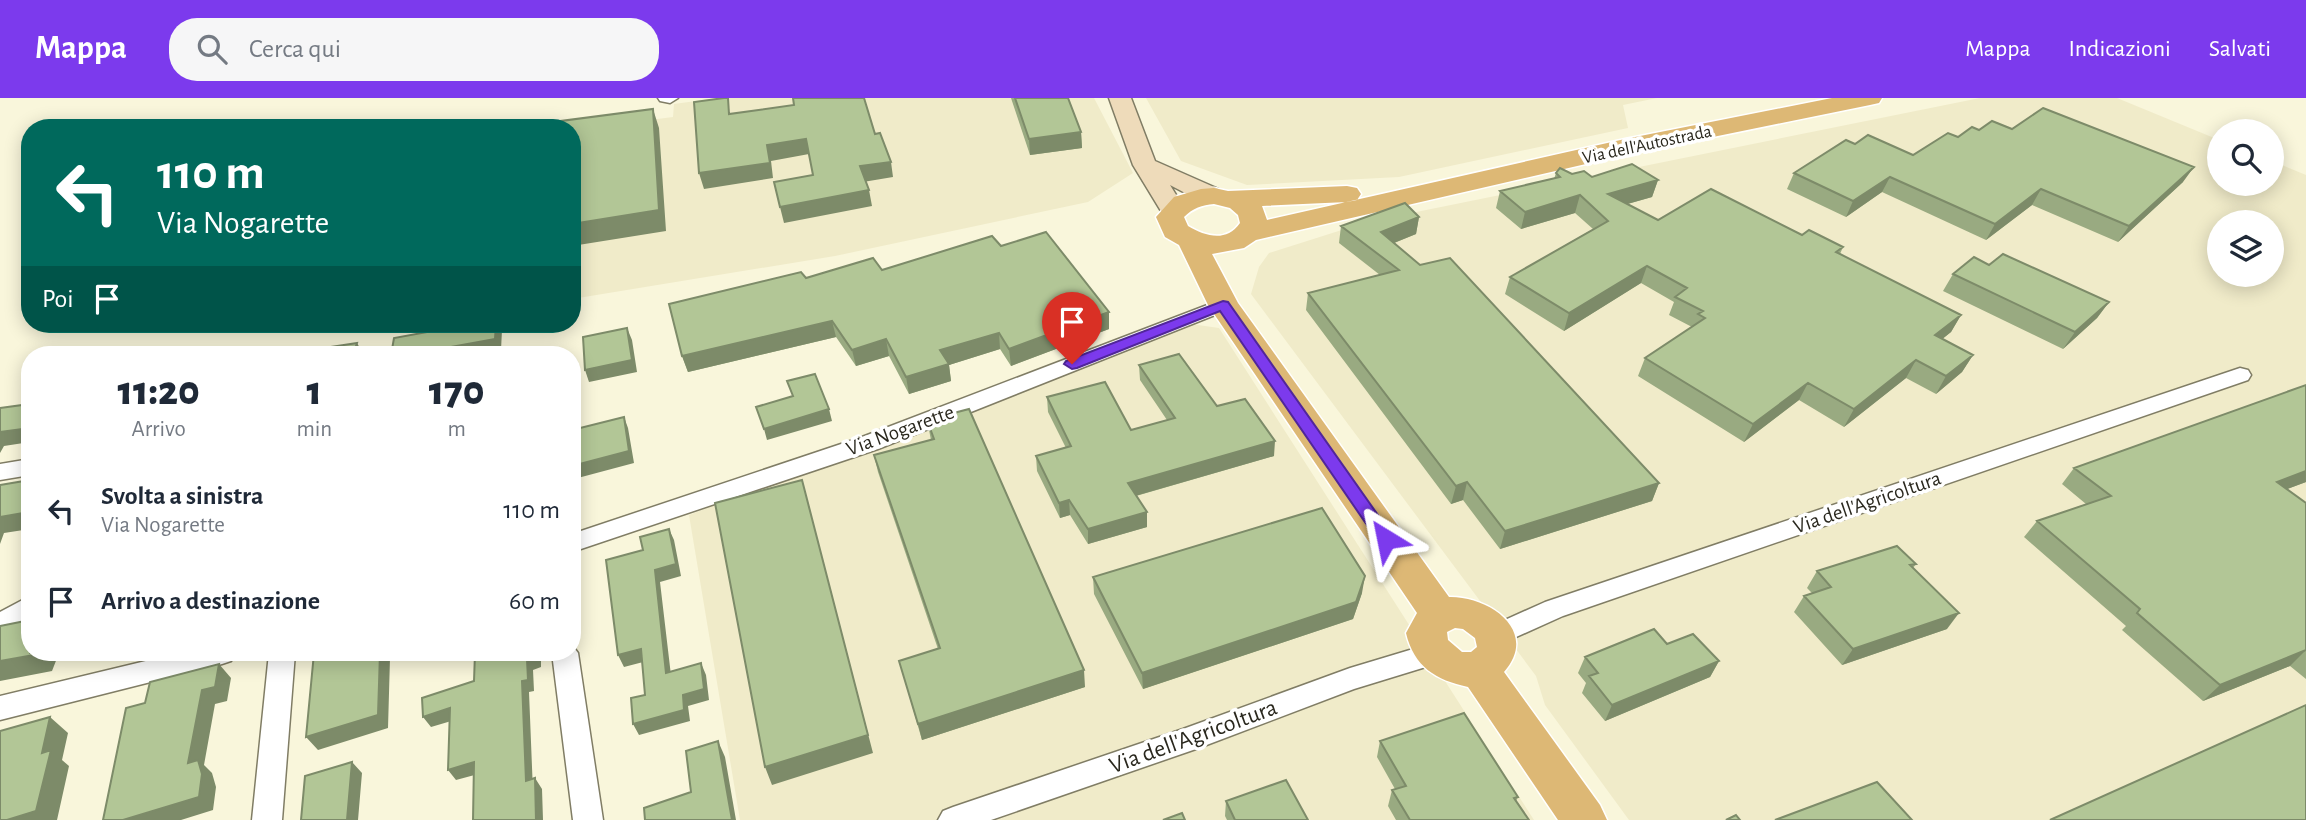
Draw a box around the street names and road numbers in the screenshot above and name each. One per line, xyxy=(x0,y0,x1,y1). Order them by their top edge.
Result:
street label: Via dell'Autostrada xyxy=(1581,122,1714,167)
street label: Via Nogarette xyxy=(843,401,957,460)
street label: Via dell'Agricoltura xyxy=(1791,467,1944,538)
street label: Via dell'Agricoltura xyxy=(1106,695,1280,778)

